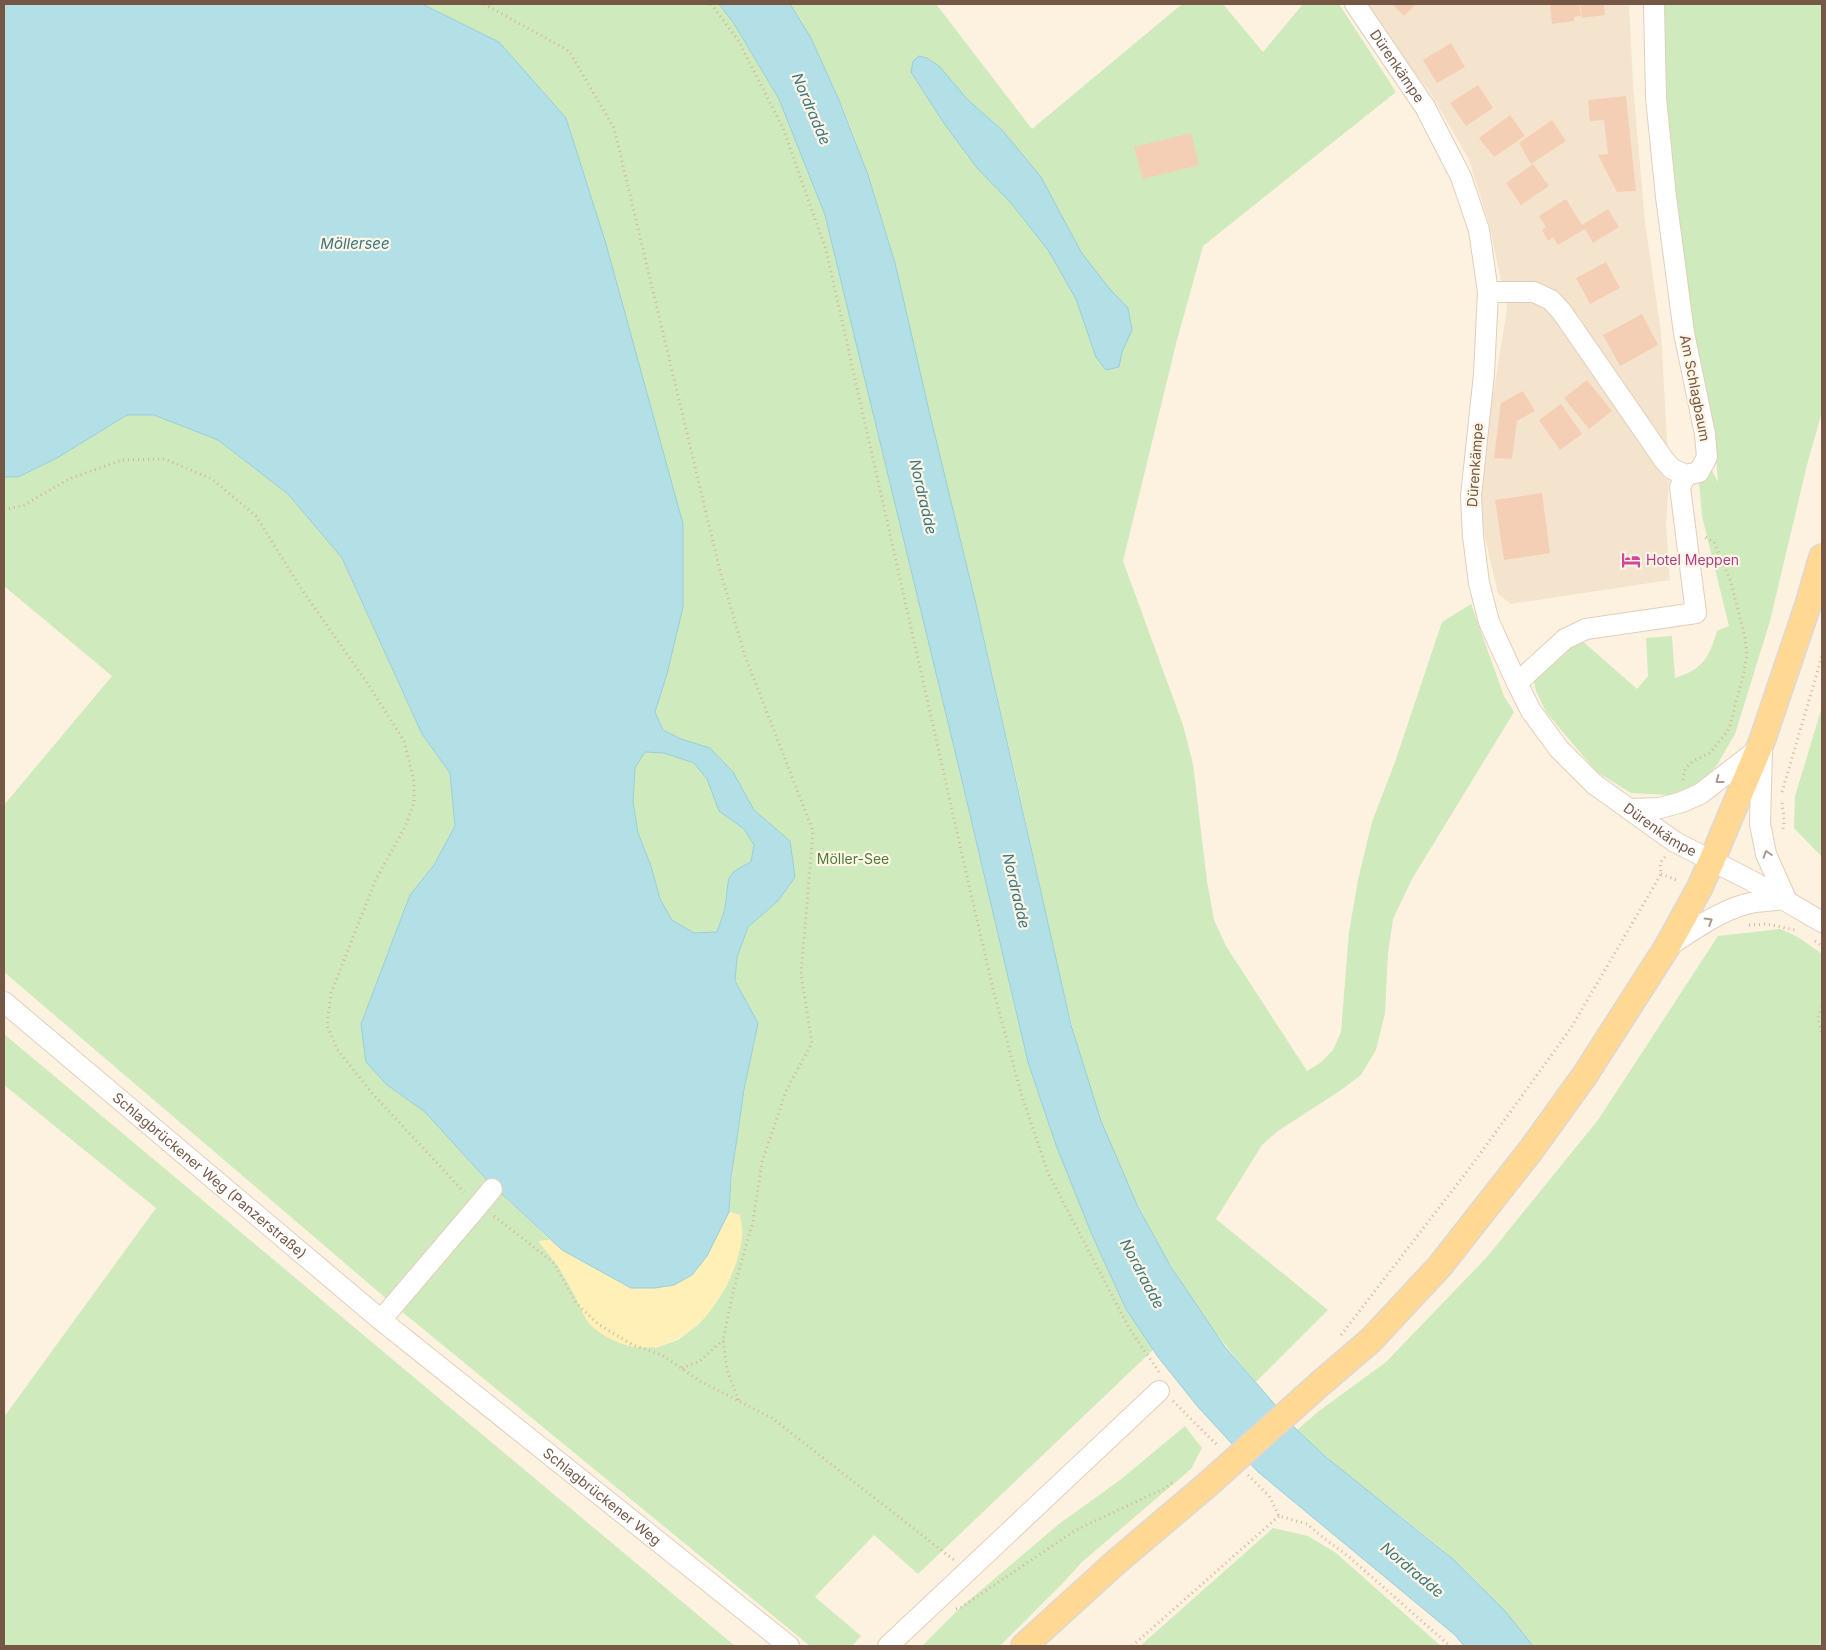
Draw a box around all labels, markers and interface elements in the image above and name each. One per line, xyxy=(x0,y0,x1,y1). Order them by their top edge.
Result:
street label: Dürenkämpe xyxy=(1367,26,1428,105)
water label: Nordradde xyxy=(788,70,835,148)
water label: Möllersee xyxy=(320,234,390,253)
street label: Am Schlagbaum xyxy=(1677,333,1714,443)
street label: Dürenkämpe xyxy=(1463,422,1486,508)
water label: Nordradde xyxy=(906,457,941,536)
hotel icon: Hotel Meppen xyxy=(1620,549,1642,571)
place label: Hotel Meppen xyxy=(1646,551,1739,568)
one-way arrow xyxy=(1715,774,1725,783)
street label: Dürenkämpe xyxy=(1620,799,1700,860)
park label: Möller-See xyxy=(817,850,889,867)
one-way arrow xyxy=(1763,850,1773,859)
water label: Nordradde xyxy=(999,851,1034,930)
one-way arrow xyxy=(1703,917,1712,927)
street label: Schlagbrückener Weg (Panzerstraße) xyxy=(110,1088,310,1262)
water label: Nordradde xyxy=(1116,1236,1169,1312)
street label: Schlagbrückener Weg xyxy=(540,1444,665,1548)
water label: Nordradde xyxy=(1377,1538,1448,1601)

